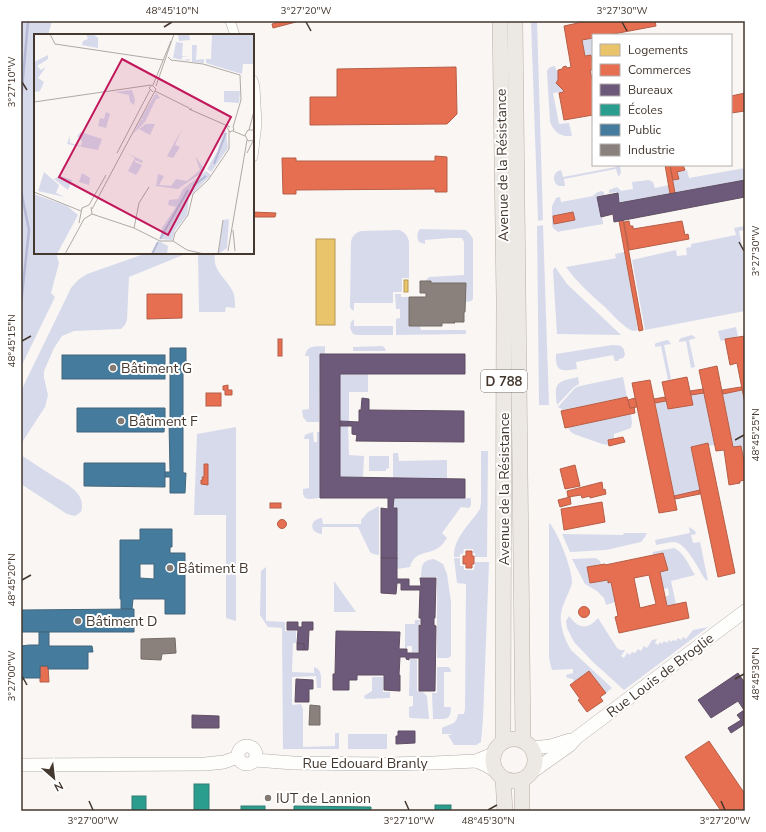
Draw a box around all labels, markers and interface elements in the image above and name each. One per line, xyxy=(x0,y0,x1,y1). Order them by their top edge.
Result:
text: 48°45'10"N xyxy=(145,4,199,18)
text: 3°27'20"W xyxy=(281,4,331,18)
text: 3°27'30"W xyxy=(597,4,647,18)
inset map xyxy=(34,34,254,254)
legend xyxy=(592,34,732,166)
text: Logements xyxy=(628,42,688,58)
text: 3°27'10"W xyxy=(5,57,19,107)
text: Commerces xyxy=(628,62,691,78)
text: Bureaux xyxy=(628,82,674,98)
street label: Avenue de la Résistance xyxy=(492,88,513,242)
text: Écoles xyxy=(628,102,663,118)
text: Public xyxy=(628,122,662,138)
text: Industrie xyxy=(628,142,675,158)
text: 3°27'30"W xyxy=(749,226,763,276)
text: 48°45'15"N xyxy=(5,314,19,368)
place label: Bâtiment G xyxy=(121,359,192,378)
marker: Bâtiment G xyxy=(108,363,118,373)
road number: D 788 xyxy=(481,370,527,392)
text: 48°45'25"N xyxy=(749,408,763,462)
place label: Bâtiment F xyxy=(129,412,198,431)
street label: Avenue de la Résistance xyxy=(495,413,514,565)
marker: Bâtiment F xyxy=(116,416,126,426)
text: 48°45'20"N xyxy=(5,553,19,607)
place label: Bâtiment B xyxy=(178,559,248,578)
marker: Bâtiment B xyxy=(165,563,175,573)
place label: Bâtiment D xyxy=(86,612,157,631)
marker: Bâtiment D xyxy=(73,616,83,626)
street label: Rue Louis de Broglie xyxy=(603,629,718,722)
text: 48°45'30"N xyxy=(749,647,763,701)
text: 3°27'00"W xyxy=(5,651,19,701)
street label: Rue Edouard Branly xyxy=(302,754,428,773)
north arrow xyxy=(34,758,74,798)
text: N xyxy=(51,778,66,795)
place label: IUT de Lannion xyxy=(276,789,371,808)
marker: IUT de Lannion xyxy=(263,793,273,803)
text: 3°27'00"W xyxy=(68,814,118,828)
text: 3°27'10"W xyxy=(384,814,434,828)
text: 48°45'30"N xyxy=(461,814,515,828)
text: 3°27'20"W xyxy=(700,814,750,828)

